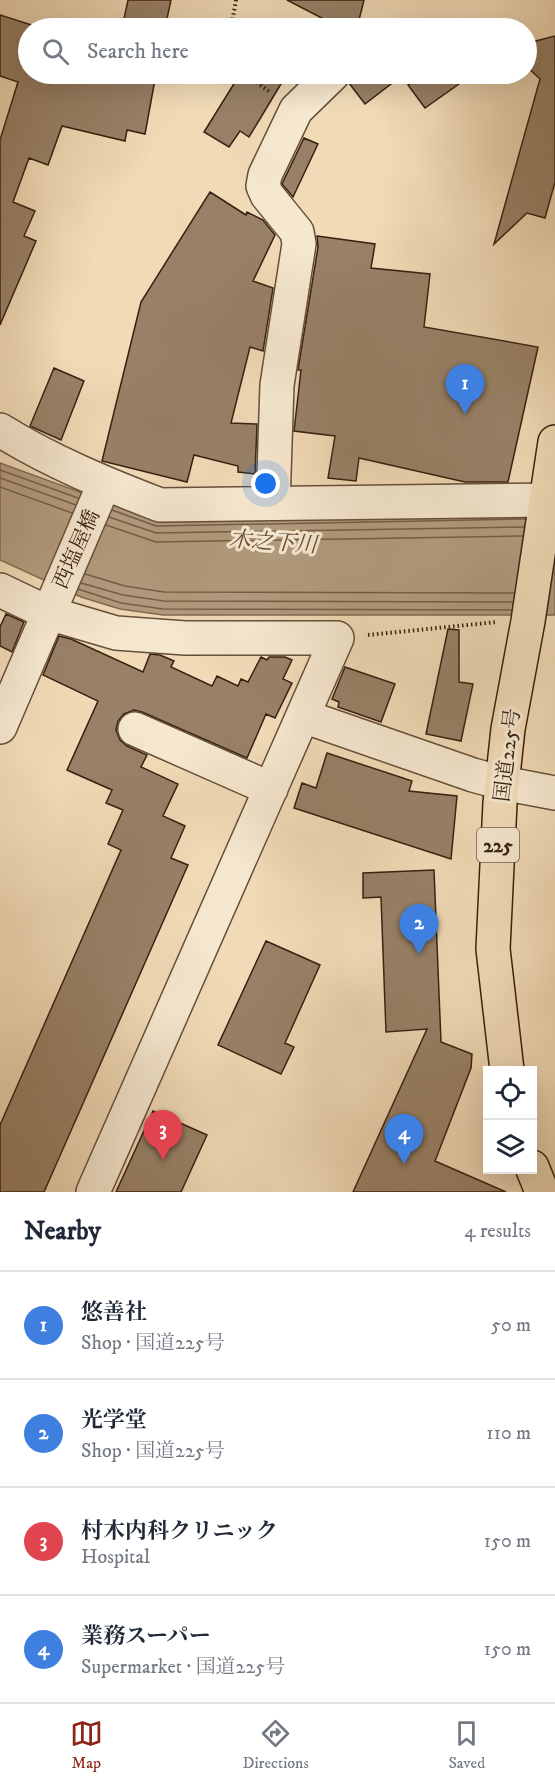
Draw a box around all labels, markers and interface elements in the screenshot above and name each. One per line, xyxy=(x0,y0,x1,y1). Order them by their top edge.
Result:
search box xyxy=(18,18,537,84)
icon: search xyxy=(39,35,72,68)
text: Search here xyxy=(87,38,189,65)
pin: 1 xyxy=(446,364,484,414)
your location xyxy=(251,469,280,498)
street label: 西塩屋橋 xyxy=(48,506,106,593)
water label: 木之下川 xyxy=(228,526,320,559)
street label: 国道225号 xyxy=(489,707,527,803)
road number: 225 xyxy=(477,828,519,862)
pin: 2 xyxy=(400,904,438,954)
map controls xyxy=(483,1066,537,1174)
button: locate xyxy=(483,1066,537,1120)
pin: 3 xyxy=(144,1110,182,1160)
pin: 4 xyxy=(384,1114,424,1164)
button: layers xyxy=(483,1120,537,1174)
text: Nearby xyxy=(24,1215,101,1248)
text: 4 results xyxy=(464,1219,531,1244)
text: 悠善社 xyxy=(81,1299,147,1326)
text: 1 xyxy=(40,1313,47,1338)
text: 50 m xyxy=(491,1313,531,1338)
text: Shop · 国道225号 xyxy=(81,1331,225,1356)
text: 光学堂 xyxy=(81,1407,147,1434)
text: 2 xyxy=(39,1421,48,1446)
text: 110 m xyxy=(486,1421,531,1446)
text: Shop · 国道225号 xyxy=(81,1439,225,1464)
text: 村木内科クリニック xyxy=(81,1518,278,1545)
text: 3 xyxy=(40,1529,47,1554)
text: 150 m xyxy=(484,1529,531,1554)
text: Hospital xyxy=(81,1545,150,1570)
text: 業務スーパー xyxy=(81,1623,211,1650)
text: 4 xyxy=(38,1637,49,1662)
text: 150 m xyxy=(484,1637,531,1662)
text: Supermarket · 国道225号 xyxy=(81,1655,285,1680)
tab: Map xyxy=(70,1717,103,1773)
tab: Directions xyxy=(242,1717,309,1773)
tab: Saved xyxy=(448,1717,485,1773)

